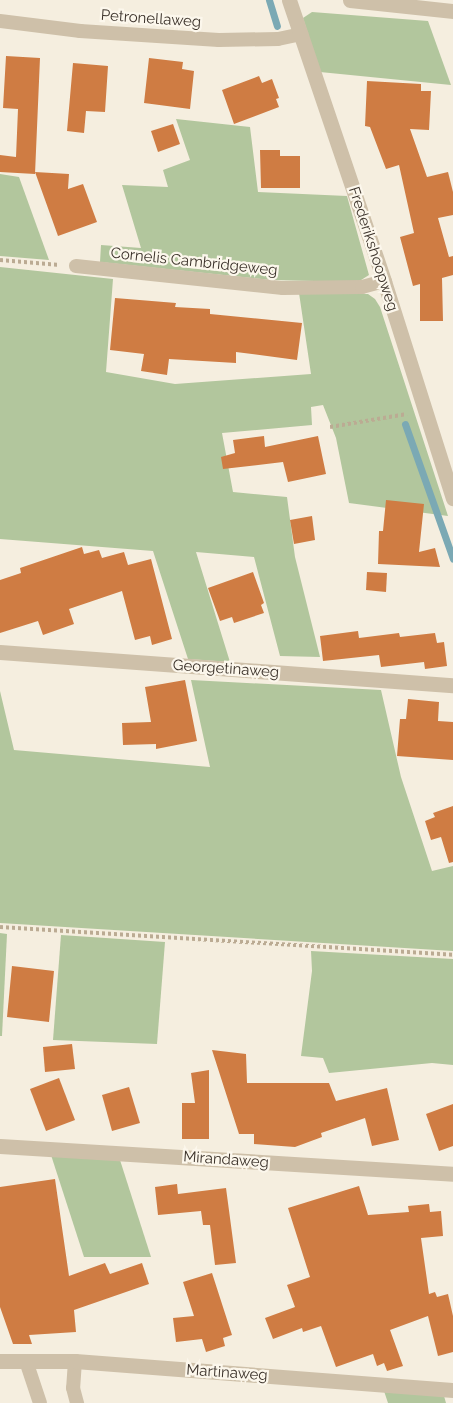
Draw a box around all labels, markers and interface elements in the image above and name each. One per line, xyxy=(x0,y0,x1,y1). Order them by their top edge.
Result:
street label: Petronellaweg xyxy=(100,7,202,31)
street label: Frederikshoopweg xyxy=(344,185,402,313)
street label: Cornelis Cambridgeweg xyxy=(110,244,278,280)
street label: Georgetinaweg xyxy=(172,656,280,682)
street label: Mirandaweg xyxy=(183,1148,269,1172)
street label: Martinaweg xyxy=(186,1361,268,1385)

